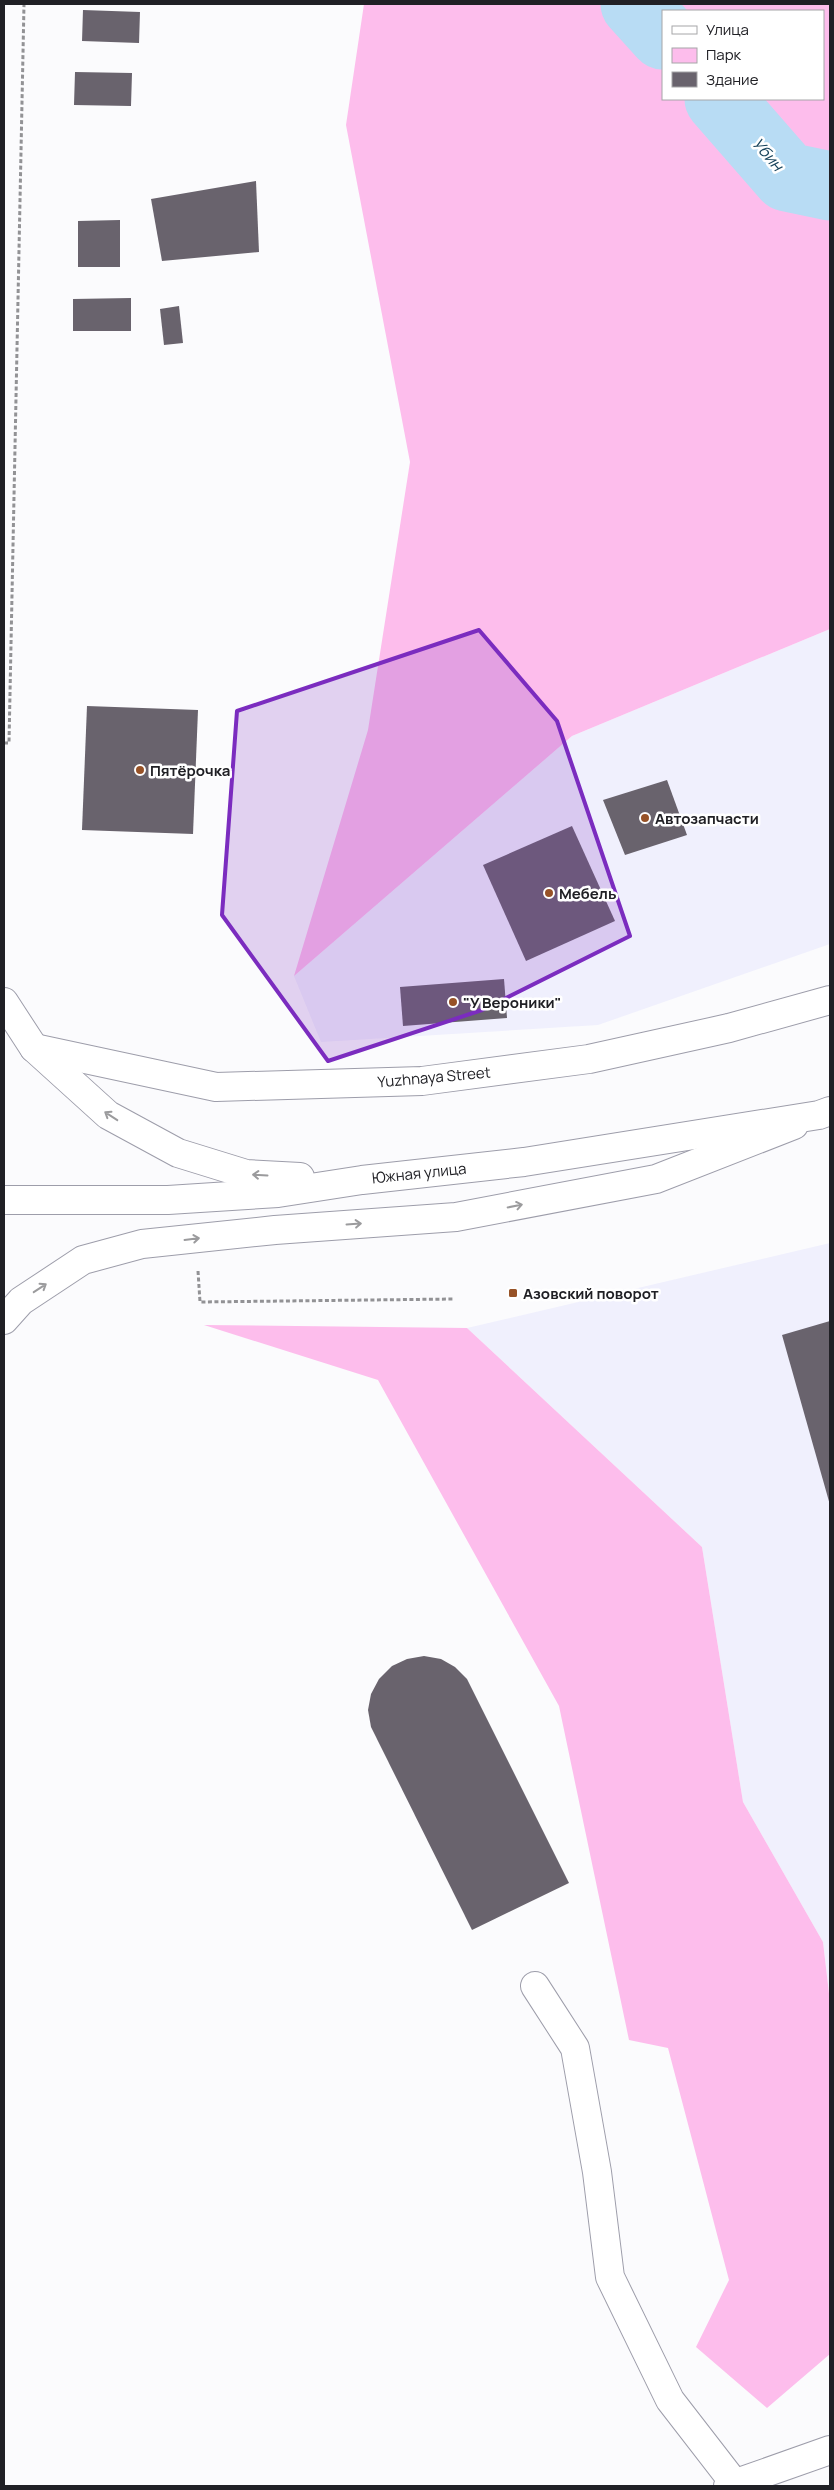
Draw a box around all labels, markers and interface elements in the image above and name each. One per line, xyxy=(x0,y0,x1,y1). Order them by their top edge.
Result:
legend xyxy=(662,10,824,100)
text: Улица xyxy=(706,19,749,40)
text: Парк xyxy=(706,44,742,65)
text: Здание xyxy=(706,69,759,90)
water label: Убин xyxy=(747,133,790,177)
place label: Пятёрочка xyxy=(150,760,230,781)
marker: Пятёрочка xyxy=(134,764,146,776)
place label: Автозапчасти xyxy=(655,808,759,829)
marker: Автозапчасти xyxy=(639,812,651,824)
place label: Мебель xyxy=(559,883,616,904)
marker: Мебель xyxy=(543,887,555,899)
place label: "У Вероники" xyxy=(463,992,562,1013)
marker: "У Вероники" xyxy=(447,996,459,1008)
street label: Yuzhnaya Street xyxy=(377,1062,491,1092)
one-way arrow xyxy=(104,1111,118,1121)
street label: Южная улица xyxy=(371,1158,467,1188)
one-way arrow xyxy=(253,1170,269,1179)
one-way arrow xyxy=(506,1200,522,1210)
one-way arrow xyxy=(345,1219,361,1229)
one-way arrow xyxy=(183,1234,199,1244)
one-way arrow xyxy=(33,1283,47,1293)
place label: Азовский поворот xyxy=(523,1283,659,1304)
marker: Азовский поворот xyxy=(507,1287,519,1299)

